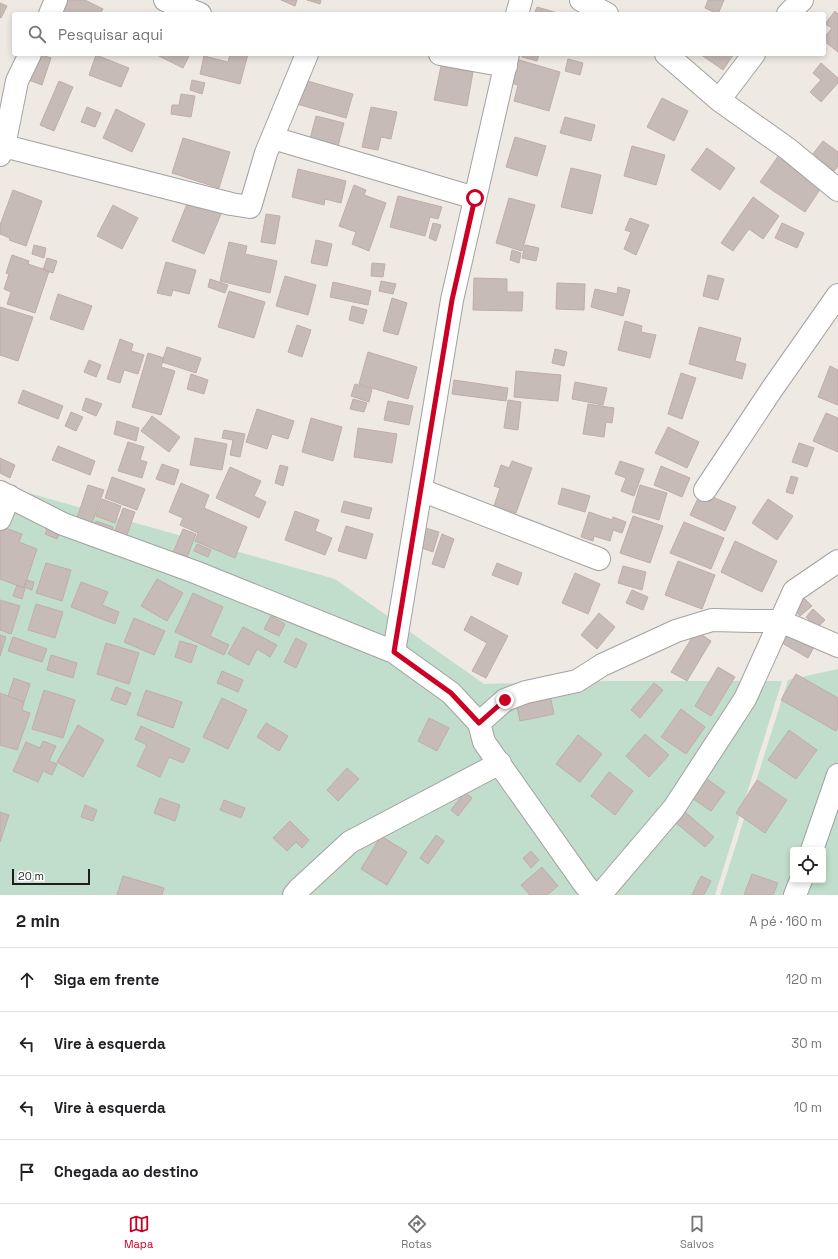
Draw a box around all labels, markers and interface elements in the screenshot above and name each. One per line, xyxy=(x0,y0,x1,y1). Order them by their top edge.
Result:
search box xyxy=(12,12,826,56)
icon: search xyxy=(26,23,48,45)
text: Pesquisar aqui xyxy=(58,25,163,44)
route start xyxy=(466,189,484,207)
route end xyxy=(496,691,514,709)
map controls xyxy=(790,847,826,883)
button: locate xyxy=(790,847,826,883)
scale bar xyxy=(12,867,90,886)
text: 20 m xyxy=(18,869,44,883)
text: 2 min xyxy=(16,910,60,932)
text: A pé · 160 m xyxy=(749,913,822,930)
icon: ahead xyxy=(16,969,38,991)
text: Siga em frente xyxy=(54,970,160,989)
text: 120 m xyxy=(786,971,822,988)
icon: left xyxy=(16,1033,38,1055)
text: Vire à esquerda xyxy=(54,1034,166,1053)
text: 30 m xyxy=(791,1035,822,1052)
icon: left xyxy=(16,1097,38,1119)
text: Vire à esquerda xyxy=(54,1098,166,1117)
text: 10 m xyxy=(794,1099,822,1116)
icon: arrive xyxy=(16,1161,38,1183)
text: Chegada ao destino xyxy=(54,1162,198,1181)
tab: Mapa xyxy=(124,1213,153,1251)
tab: Rotas xyxy=(401,1213,432,1251)
tab: Salvos xyxy=(680,1213,714,1251)

